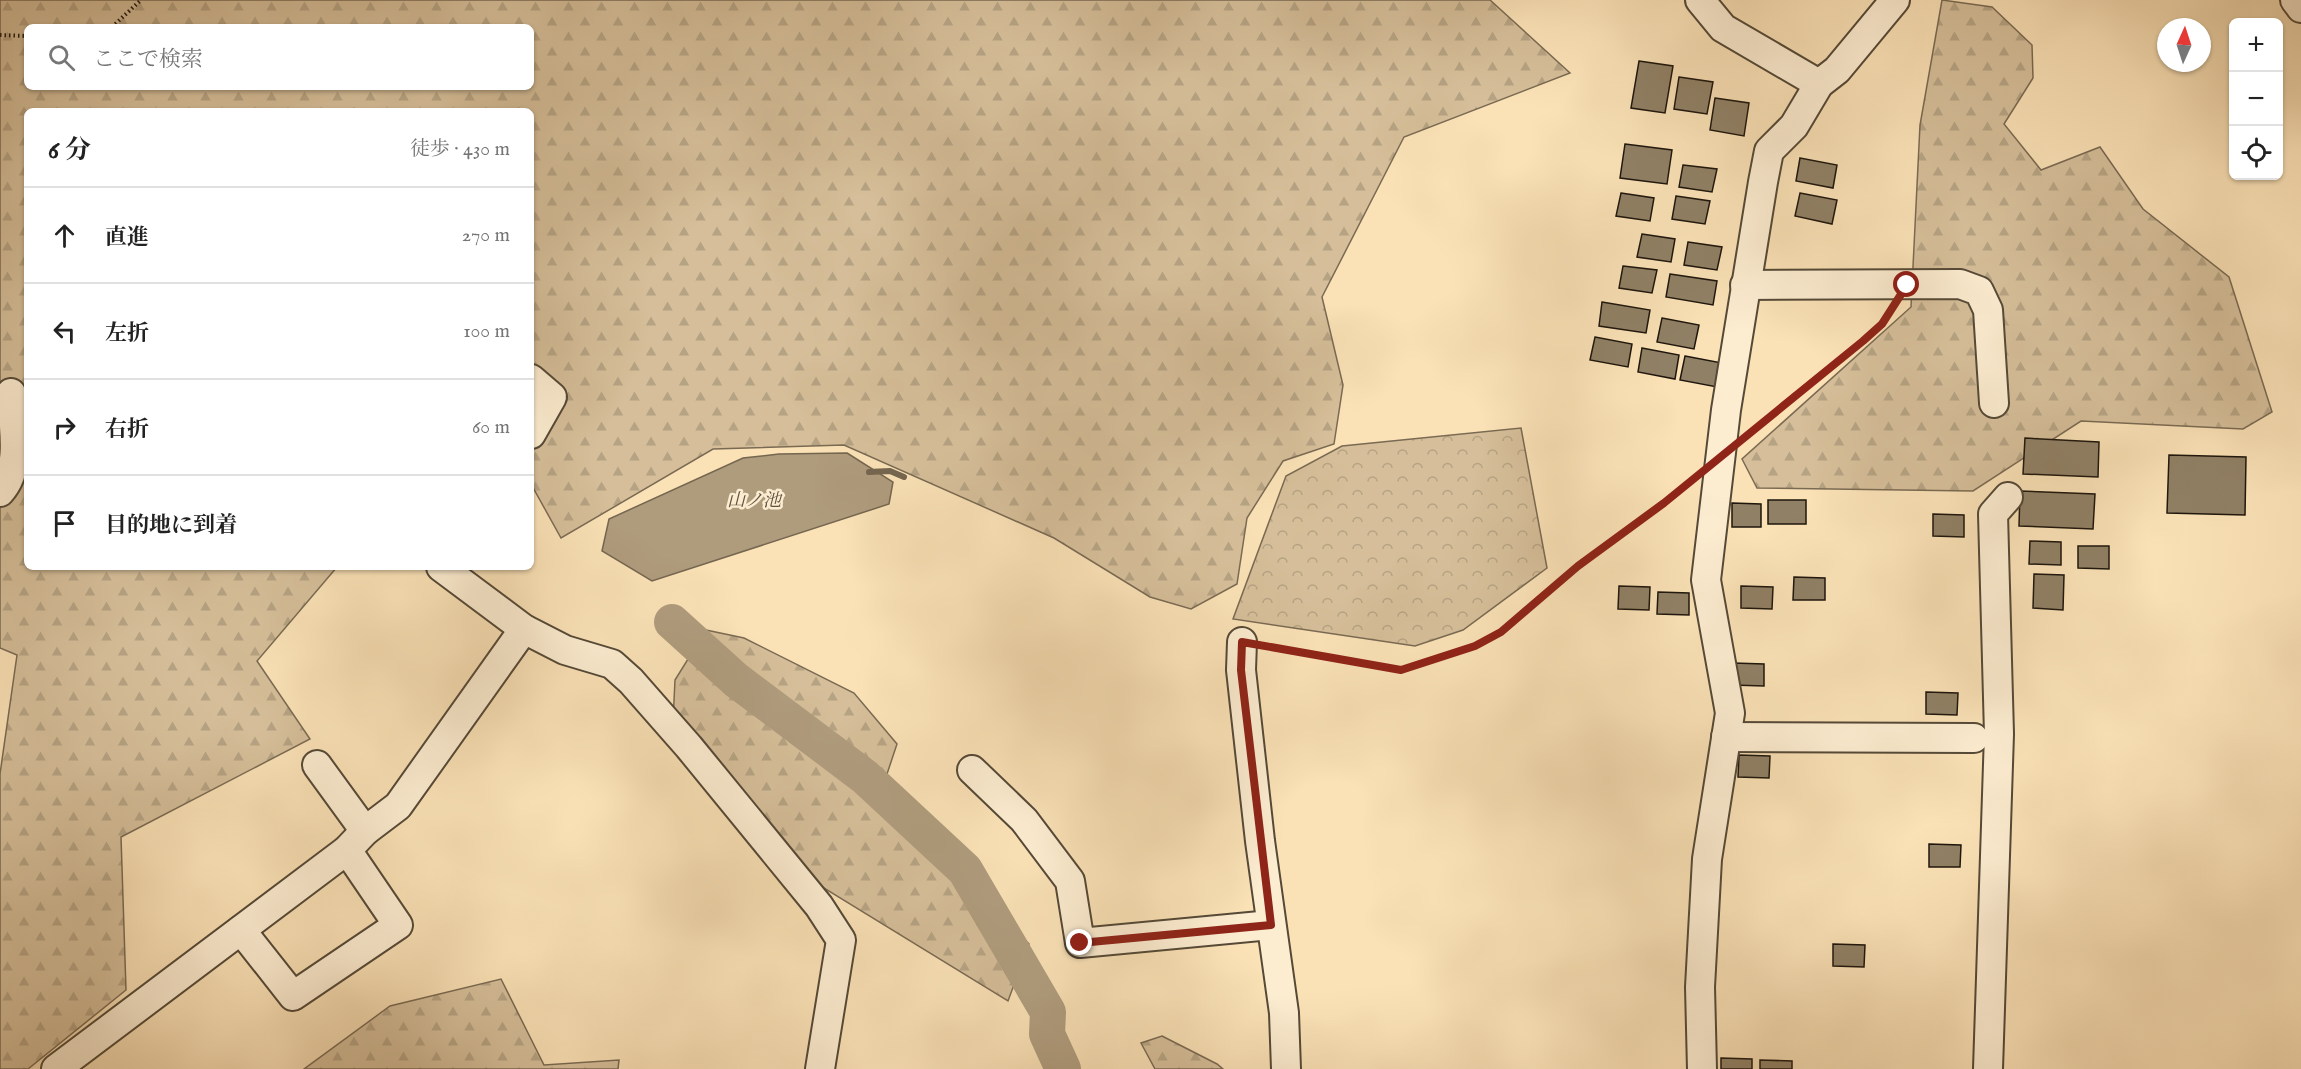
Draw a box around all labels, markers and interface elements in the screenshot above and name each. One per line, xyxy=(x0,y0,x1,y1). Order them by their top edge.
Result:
north arrow xyxy=(2157,18,2211,72)
map controls xyxy=(2229,18,2283,180)
button: + xyxy=(2229,18,2283,72)
search box xyxy=(24,24,534,90)
icon: search xyxy=(45,41,78,74)
text: ここで検索 xyxy=(93,46,203,74)
button: − xyxy=(2229,72,2283,126)
button: locate xyxy=(2229,126,2283,180)
text: 6 分 xyxy=(48,134,91,167)
text: 徒歩 · 430 m xyxy=(410,137,510,162)
icon: ahead xyxy=(48,219,81,252)
text: 270 m xyxy=(462,223,510,248)
text: 直進 xyxy=(105,224,149,252)
route start xyxy=(1893,271,1919,297)
icon: left xyxy=(48,315,81,348)
text: 100 m xyxy=(463,319,510,344)
text: 左折 xyxy=(105,320,149,348)
icon: right xyxy=(48,411,81,444)
text: 60 m xyxy=(472,415,510,440)
text: 右折 xyxy=(105,416,149,444)
water label: 山ノ池 xyxy=(727,490,783,513)
icon: arrive xyxy=(48,507,81,540)
text: 目的地に到着 xyxy=(105,512,237,540)
route end xyxy=(1066,929,1092,955)

